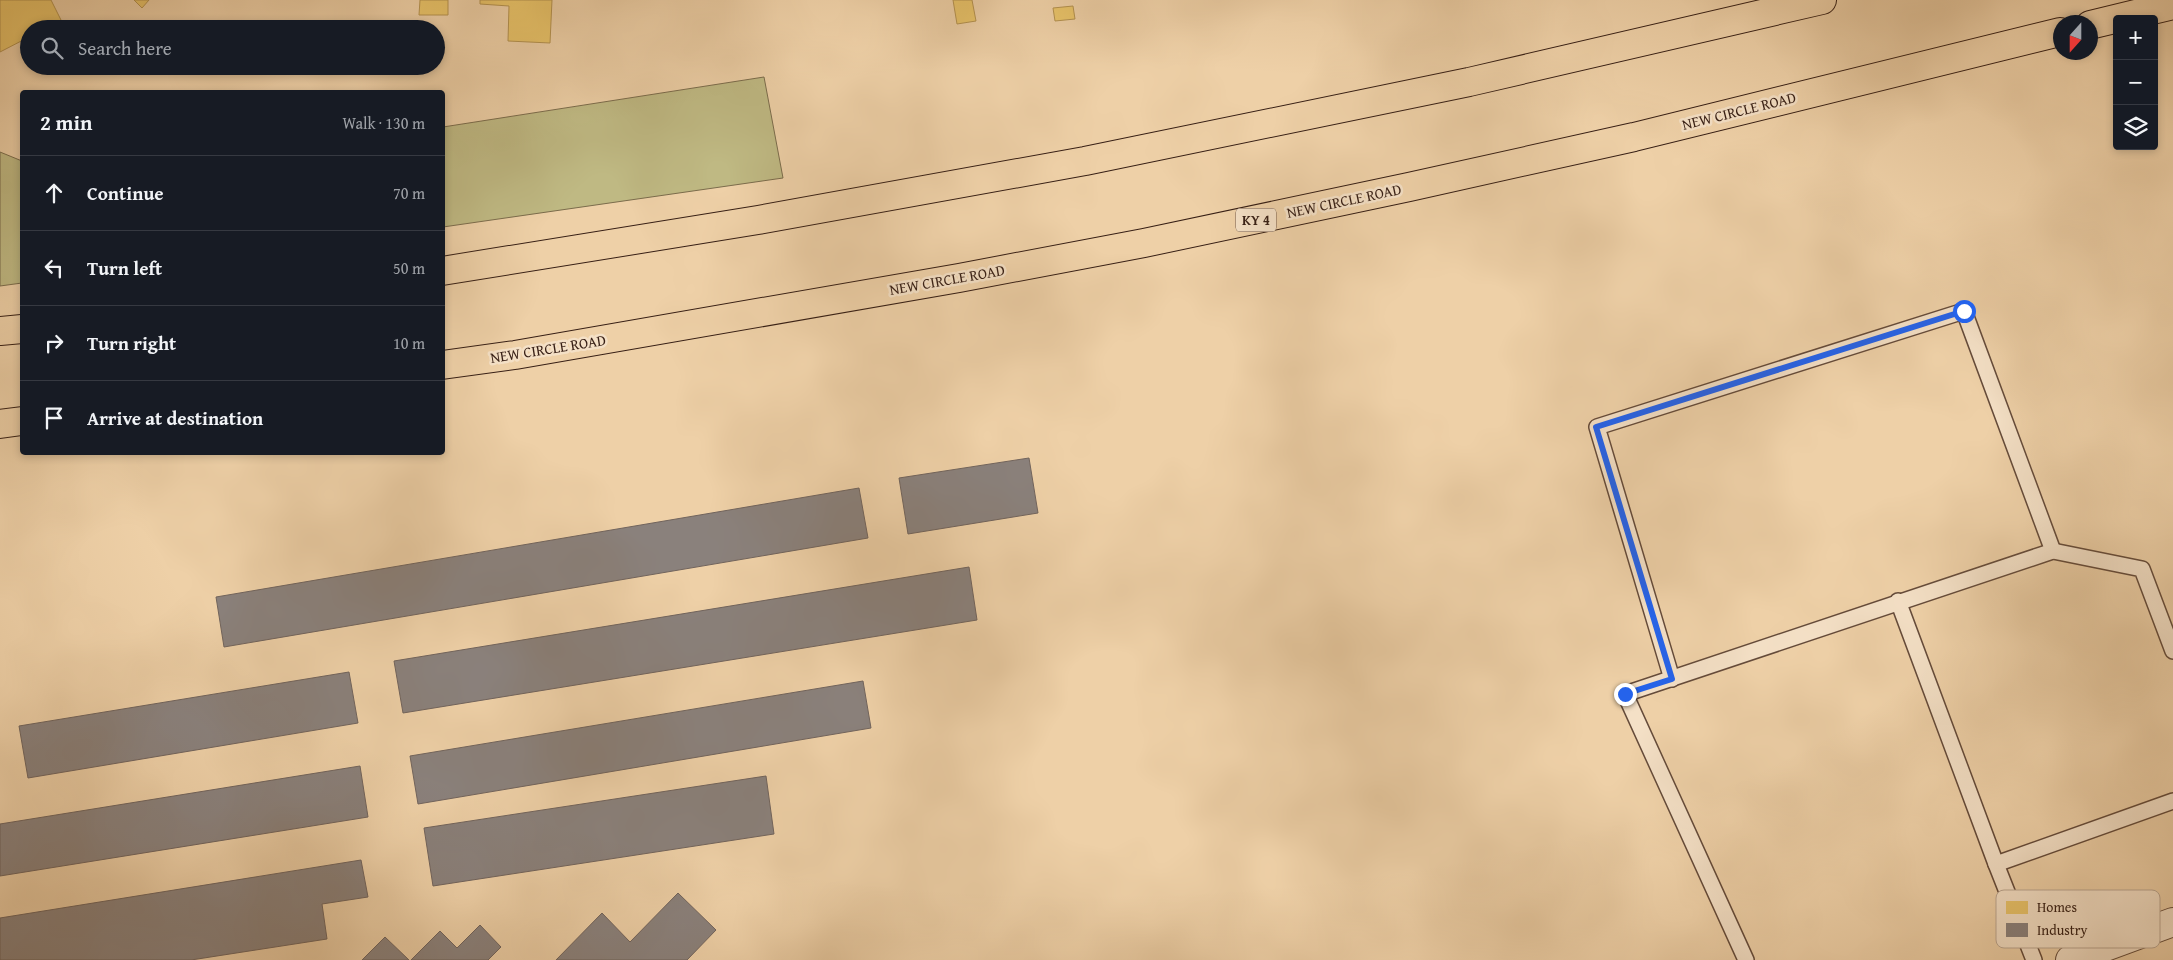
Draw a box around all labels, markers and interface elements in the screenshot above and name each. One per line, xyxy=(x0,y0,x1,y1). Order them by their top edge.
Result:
north arrow xyxy=(2053,15,2098,60)
map controls xyxy=(2113,15,2158,150)
button: + xyxy=(2113,15,2158,60)
search box xyxy=(20,20,445,75)
icon: search xyxy=(38,34,66,62)
text: Search here xyxy=(78,34,172,62)
button: − xyxy=(2113,60,2158,105)
street label: NEW CIRCLE ROAD xyxy=(1680,86,1798,135)
button: layers xyxy=(2113,105,2158,150)
text: 2 min xyxy=(40,107,92,138)
text: Walk · 130 m xyxy=(342,111,425,135)
street label: NEW CIRCLE ROAD xyxy=(1285,178,1403,223)
icon: ahead xyxy=(40,179,68,207)
text: Continue xyxy=(87,179,164,207)
text: 70 m xyxy=(393,181,425,205)
road number: KY 4 xyxy=(1236,208,1276,232)
icon: left xyxy=(40,254,68,282)
text: Turn left xyxy=(87,254,162,282)
text: 50 m xyxy=(393,256,425,280)
street label: NEW CIRCLE ROAD xyxy=(888,259,1006,300)
route start xyxy=(1953,300,1976,323)
icon: right xyxy=(40,329,68,357)
text: Turn right xyxy=(87,329,176,357)
street label: NEW CIRCLE ROAD xyxy=(489,329,607,368)
text: 10 m xyxy=(393,331,425,355)
icon: arrive xyxy=(40,404,68,432)
text: Arrive at destination xyxy=(87,404,263,432)
route end xyxy=(1614,683,1637,706)
legend xyxy=(1996,890,2160,948)
text: Homes xyxy=(2037,897,2077,917)
text: Industry xyxy=(2037,920,2087,940)

